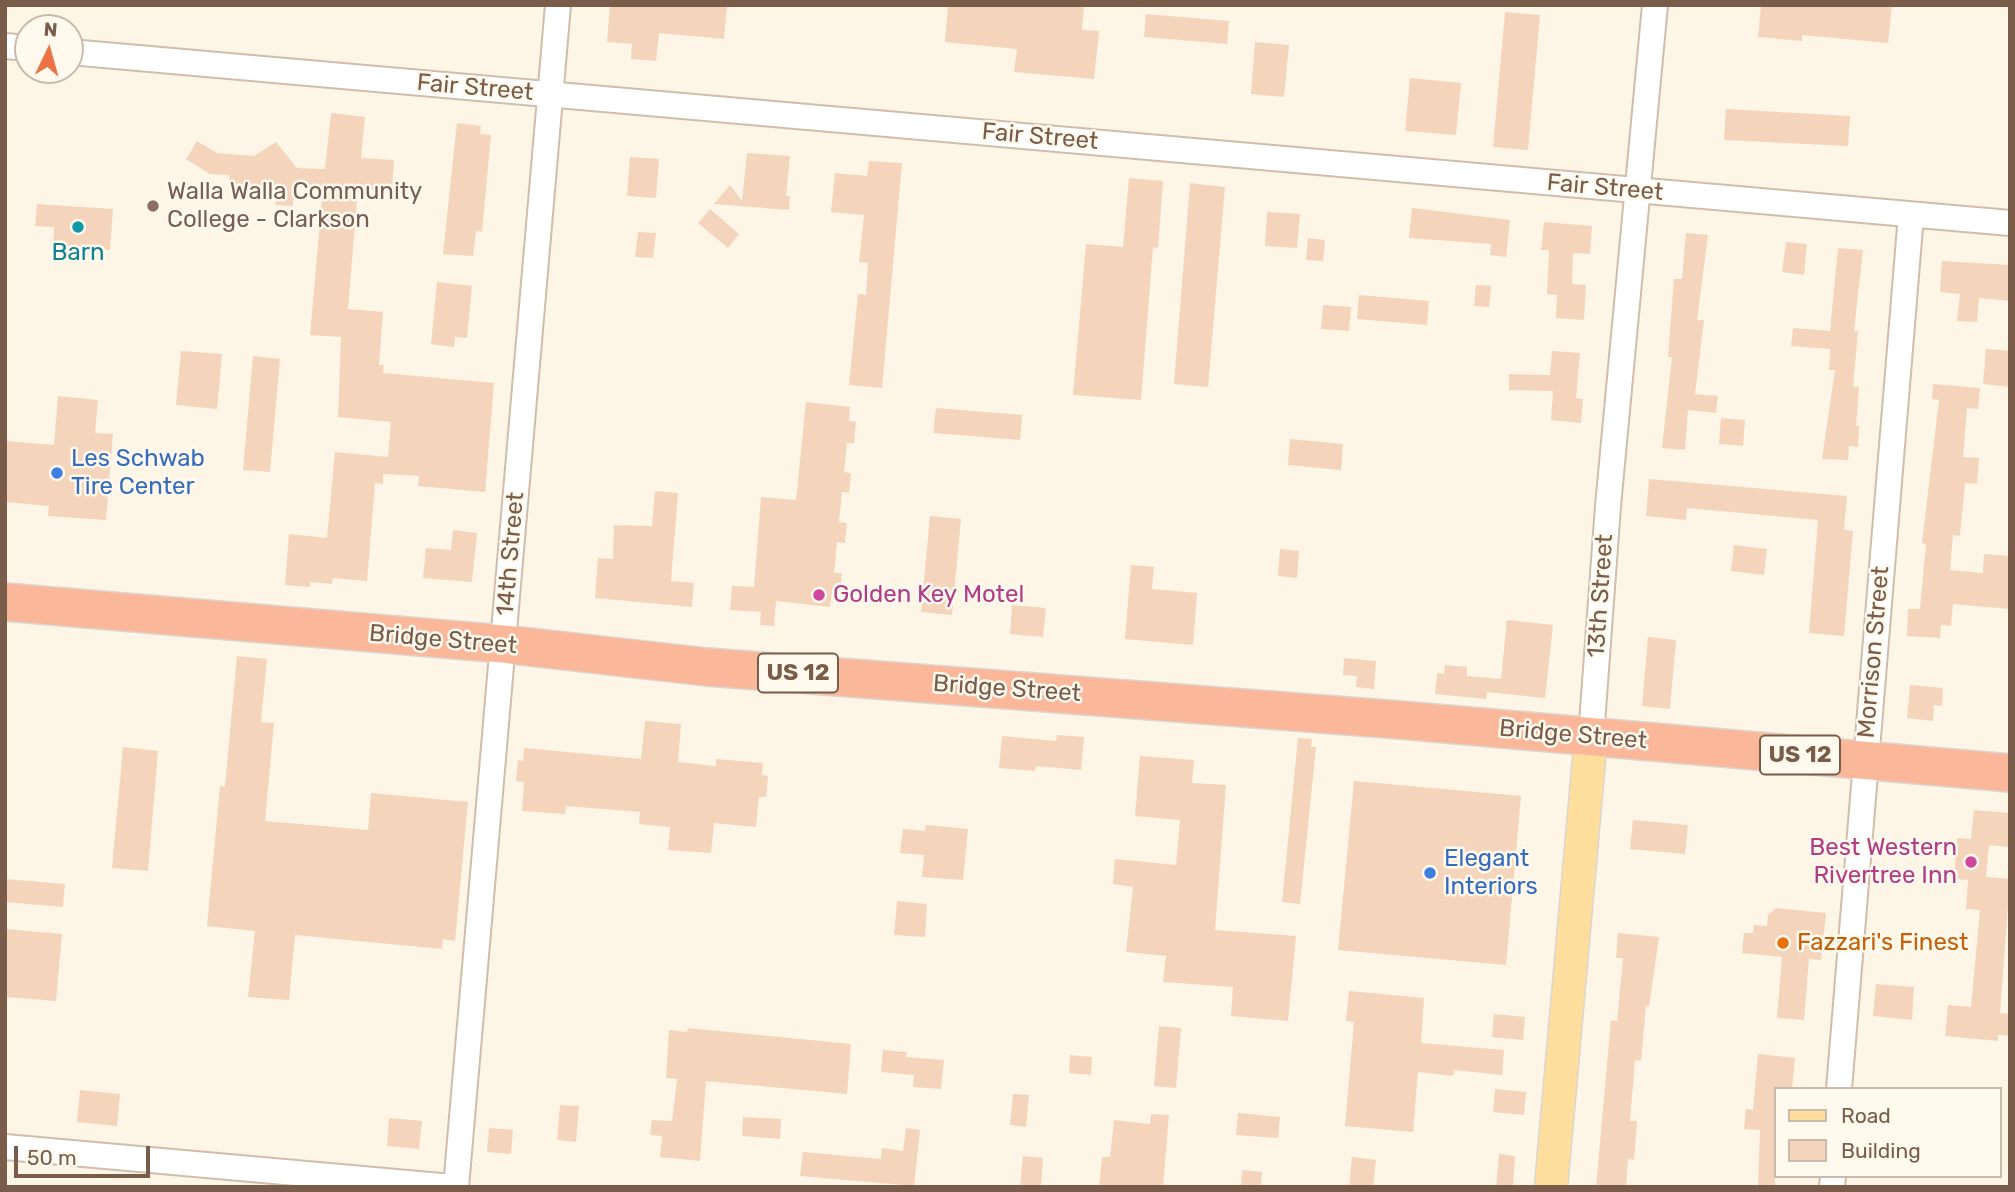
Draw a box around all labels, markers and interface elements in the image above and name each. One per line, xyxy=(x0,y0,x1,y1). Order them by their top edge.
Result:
north arrow xyxy=(14,14,84,84)
text: N xyxy=(43,18,59,42)
street label: Fair Street xyxy=(416,69,534,107)
street label: Fair Street xyxy=(981,118,1099,156)
street label: Fair Street xyxy=(1546,169,1664,207)
place label: Walla Walla Community College - Clarkson xyxy=(167,178,422,234)
marker: Walla Walla Community College - Clarkson xyxy=(145,198,161,214)
marker: Barn xyxy=(70,219,86,235)
place label: Barn xyxy=(52,239,104,267)
place label: Les Schwab Tire Center xyxy=(71,445,205,501)
marker: Les Schwab Tire Center xyxy=(49,465,65,481)
street label: 14th Street xyxy=(491,491,531,617)
street label: 13th Street xyxy=(1582,533,1620,659)
street label: Morrison Street xyxy=(1852,565,1896,739)
place label: Golden Key Motel xyxy=(833,581,1024,609)
marker: Golden Key Motel xyxy=(811,587,827,603)
street label: Bridge Street xyxy=(368,619,518,661)
road number: US 12 xyxy=(758,653,838,692)
street label: Bridge Street xyxy=(932,669,1082,709)
street label: Bridge Street xyxy=(1498,714,1648,756)
road number: US 12 xyxy=(1760,736,1840,775)
place label: Best Western Rivertree Inn xyxy=(1809,834,1957,890)
place label: Elegant Interiors xyxy=(1444,845,1538,901)
marker: Best Western Rivertree Inn xyxy=(1963,854,1979,870)
marker: Elegant Interiors xyxy=(1422,865,1438,881)
place label: Fazzari's Finest xyxy=(1797,929,1968,957)
marker: Fazzari's Finest xyxy=(1775,935,1791,951)
legend xyxy=(1773,1087,2001,1178)
text: Road xyxy=(1841,1103,1891,1128)
scale bar xyxy=(18,1132,154,1176)
text: Building xyxy=(1841,1138,1921,1163)
text: 50 m xyxy=(27,1145,77,1170)

